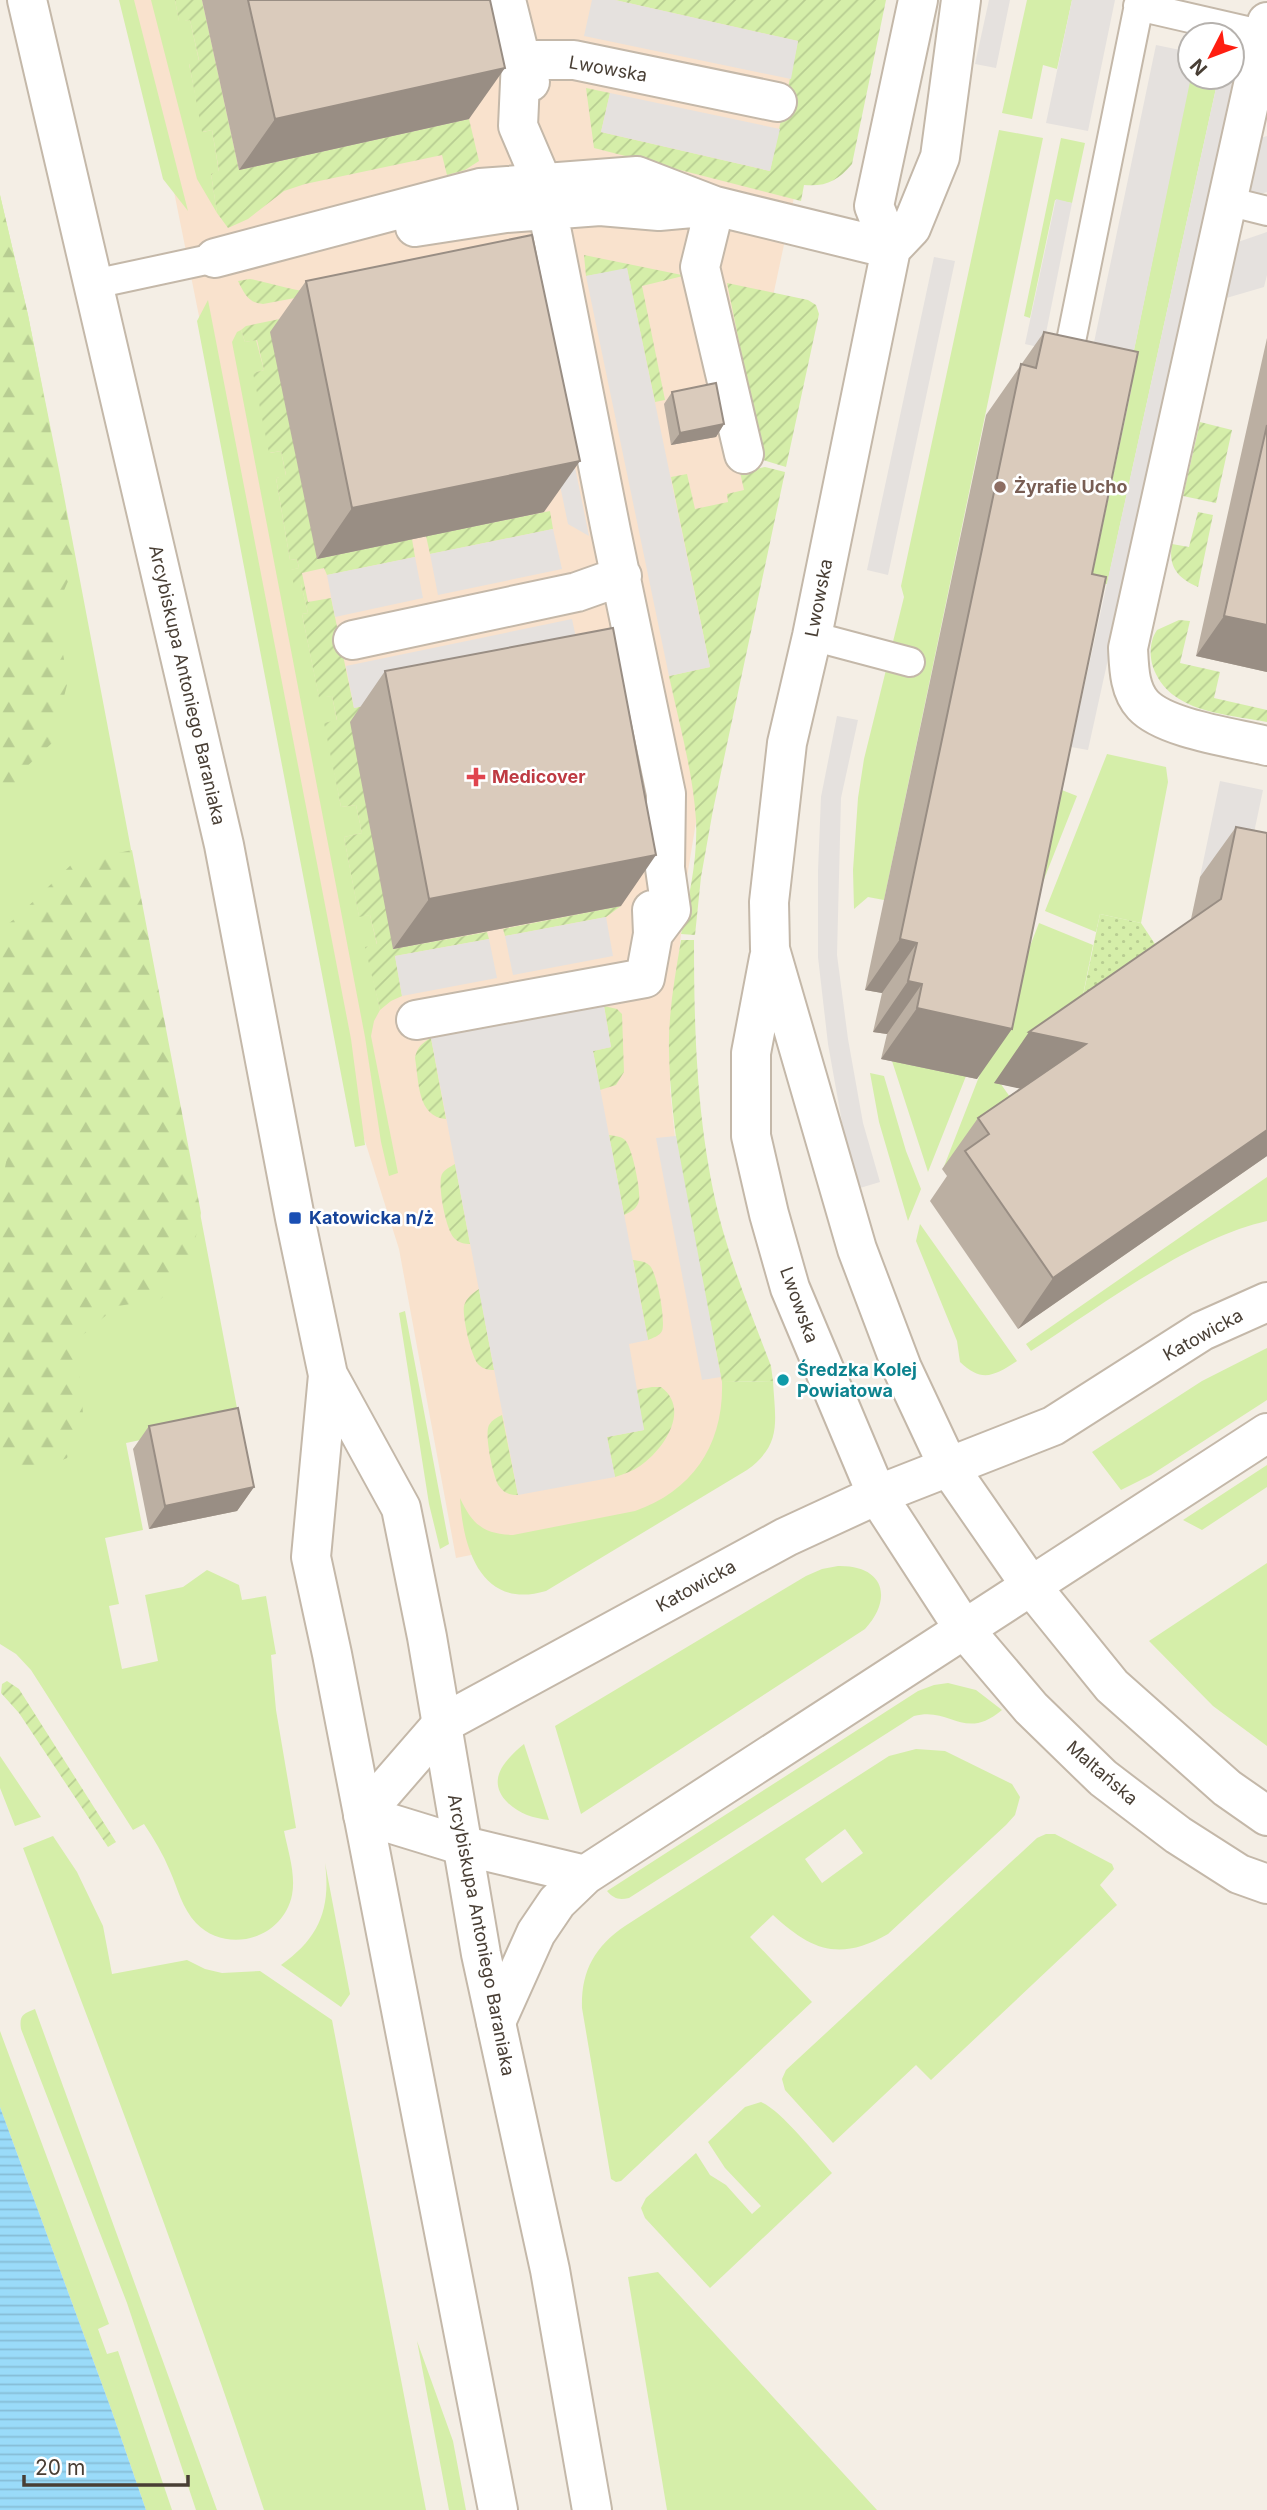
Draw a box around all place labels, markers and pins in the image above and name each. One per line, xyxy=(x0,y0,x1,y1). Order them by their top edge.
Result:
place label: Żyrafie Ucho xyxy=(1014,476,1128,497)
marker: Żyrafie Ucho xyxy=(992,479,1008,495)
place label: Medicover xyxy=(492,766,586,787)
marker: Medicover xyxy=(466,767,486,787)
place label: Katowicka n/ż xyxy=(309,1207,434,1228)
marker: Katowicka n/ż xyxy=(287,1210,303,1226)
place label: Średzka Kolej Powiatowa xyxy=(797,1359,917,1401)
marker: Średzka Kolej Powiatowa xyxy=(775,1372,791,1388)

